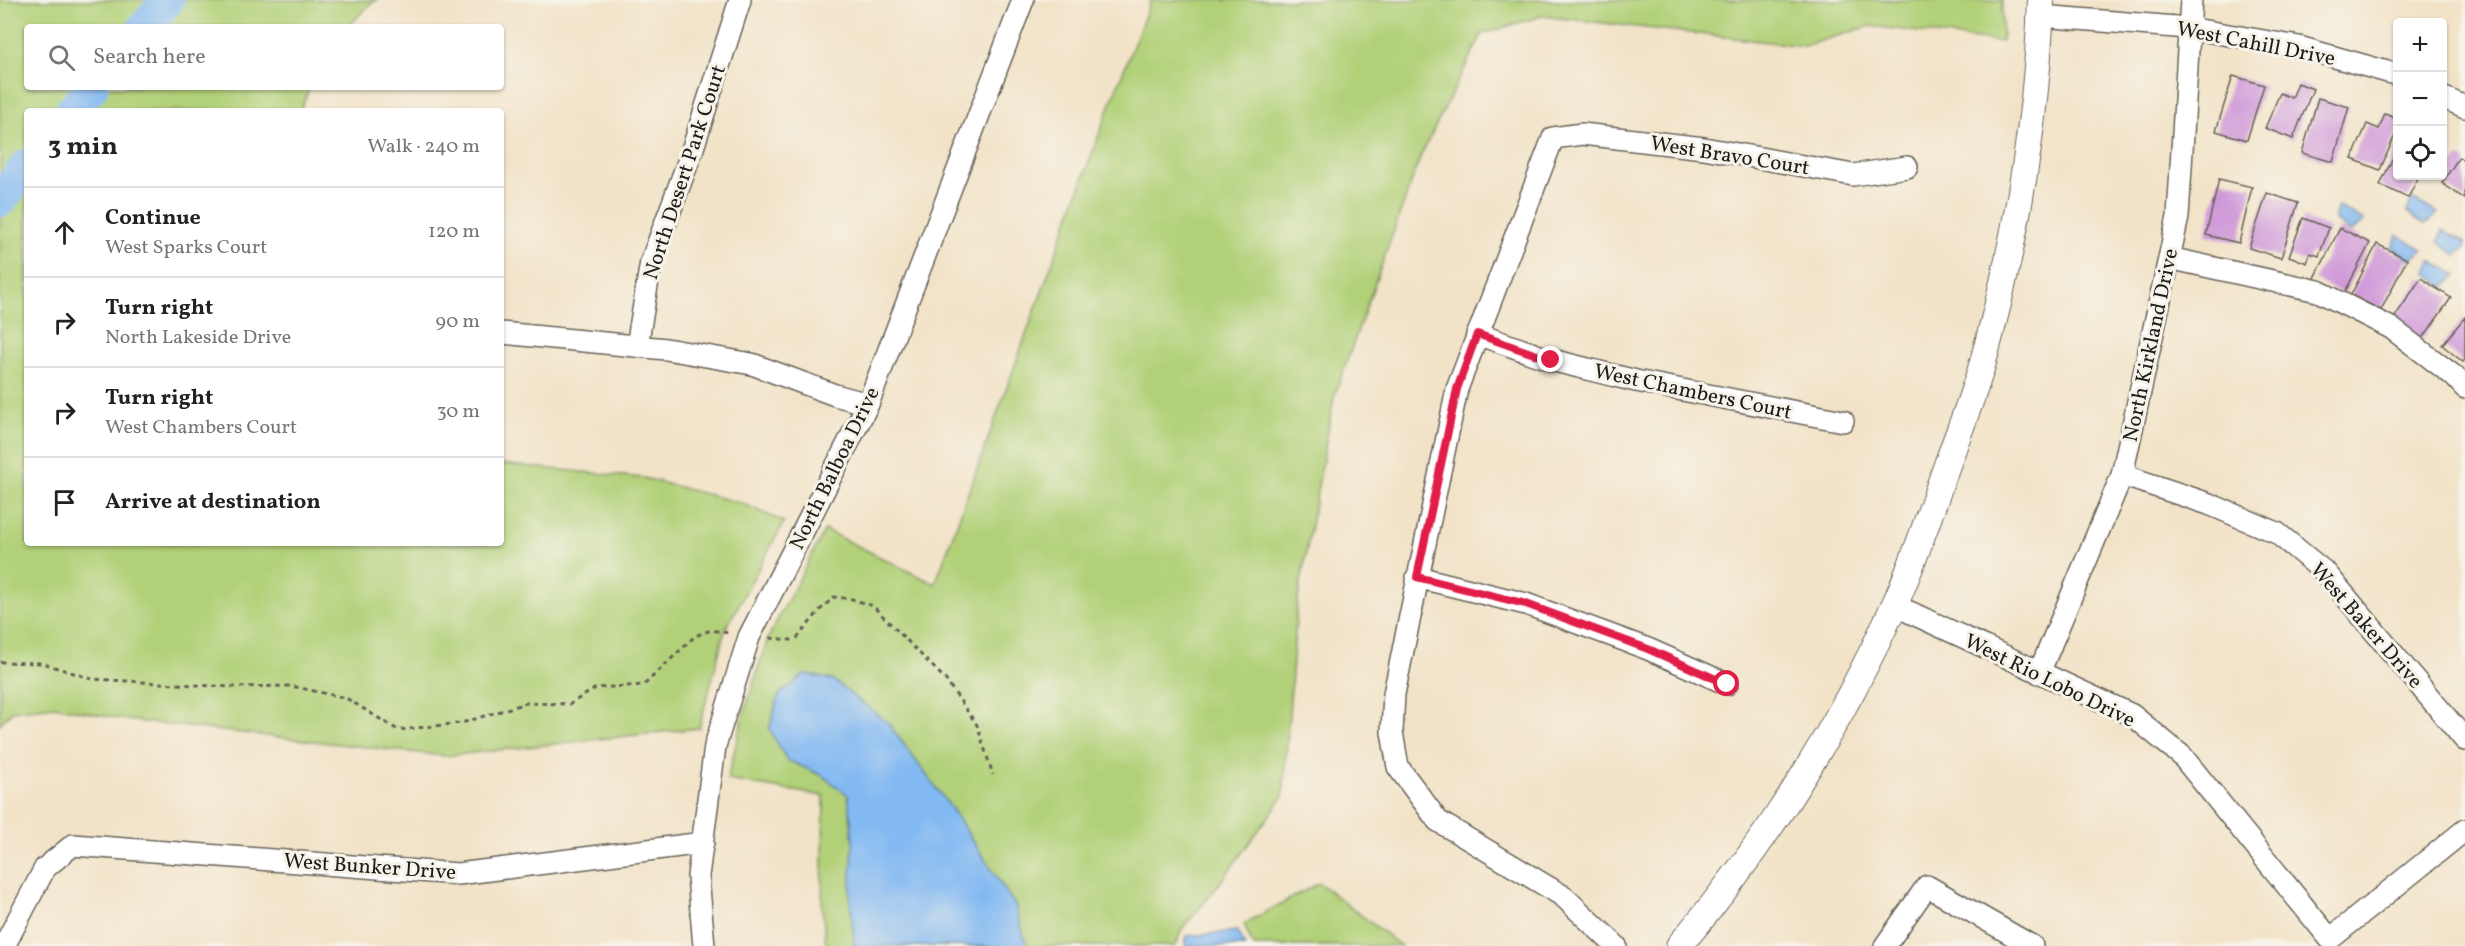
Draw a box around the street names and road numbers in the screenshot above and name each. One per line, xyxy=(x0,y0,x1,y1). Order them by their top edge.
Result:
street label: West Cahill Drive xyxy=(2174,15,2338,74)
street label: North Desert Park Court xyxy=(637,61,734,284)
street label: West Bravo Court xyxy=(1648,130,1811,183)
street label: North Kirkland Drive xyxy=(2117,246,2186,445)
street label: West Chambers Court xyxy=(1591,357,1794,428)
street label: North Balboa Drive xyxy=(783,382,887,555)
street label: West Baker Drive xyxy=(2303,557,2429,695)
street label: West Rio Lobo Drive xyxy=(1959,627,2140,735)
street label: West Bunker Drive xyxy=(283,847,457,888)

